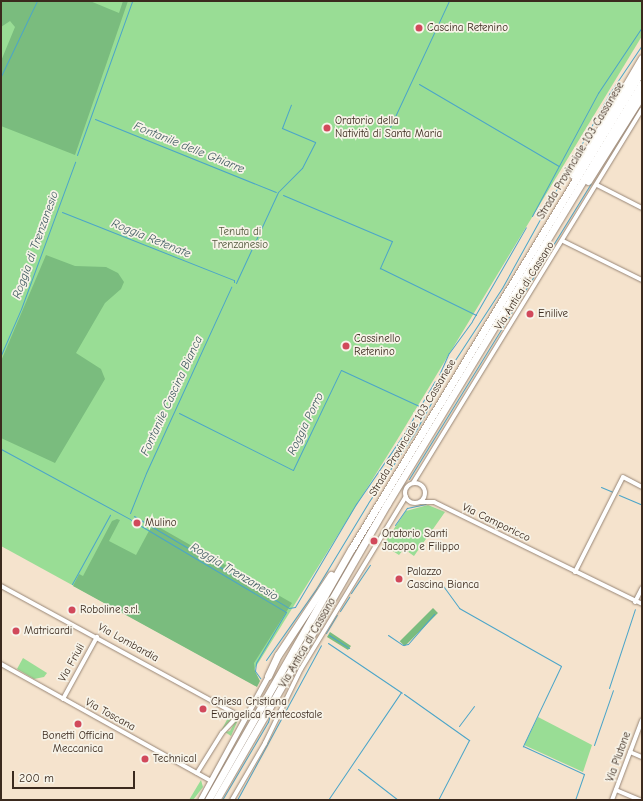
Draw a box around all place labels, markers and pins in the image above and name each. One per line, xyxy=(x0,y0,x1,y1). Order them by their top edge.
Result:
place label: Cascina Retenino xyxy=(427,21,508,35)
marker: Cascina Retenino xyxy=(414,23,424,33)
place label: Oratorio della Natività di Santa Maria xyxy=(335,115,442,141)
marker: Oratorio della Natività di Santa Maria xyxy=(322,123,332,133)
place label: Enilive xyxy=(538,307,568,321)
marker: Enilive xyxy=(525,309,535,319)
place label: Cassinello Retenino xyxy=(354,333,400,359)
marker: Cassinello Retenino xyxy=(341,341,351,351)
place label: Mulino xyxy=(145,516,177,530)
marker: Mulino xyxy=(132,518,142,528)
place label: Oratorio Santi Jacopo e Filippo xyxy=(382,528,460,554)
marker: Oratorio Santi Jacopo e Filippo xyxy=(369,536,379,546)
place label: Palazzo Cascina Bianca xyxy=(407,566,479,592)
marker: Palazzo Cascina Bianca xyxy=(394,574,404,584)
place label: Roboline s.r.l. xyxy=(80,603,139,617)
marker: Roboline s.r.l. xyxy=(67,605,77,615)
place label: Matricardi xyxy=(24,624,72,638)
marker: Matricardi xyxy=(11,626,21,636)
place label: Chiesa Cristiana Evangelica Pentecostale xyxy=(211,696,322,722)
marker: Chiesa Cristiana Evangelica Pentecostale xyxy=(198,704,208,714)
marker: Bonetti Officina Meccanica xyxy=(73,719,83,729)
place label: Bonetti Officina Meccanica xyxy=(42,730,114,756)
place label: Technical xyxy=(153,752,197,766)
marker: Technical xyxy=(140,754,150,764)

